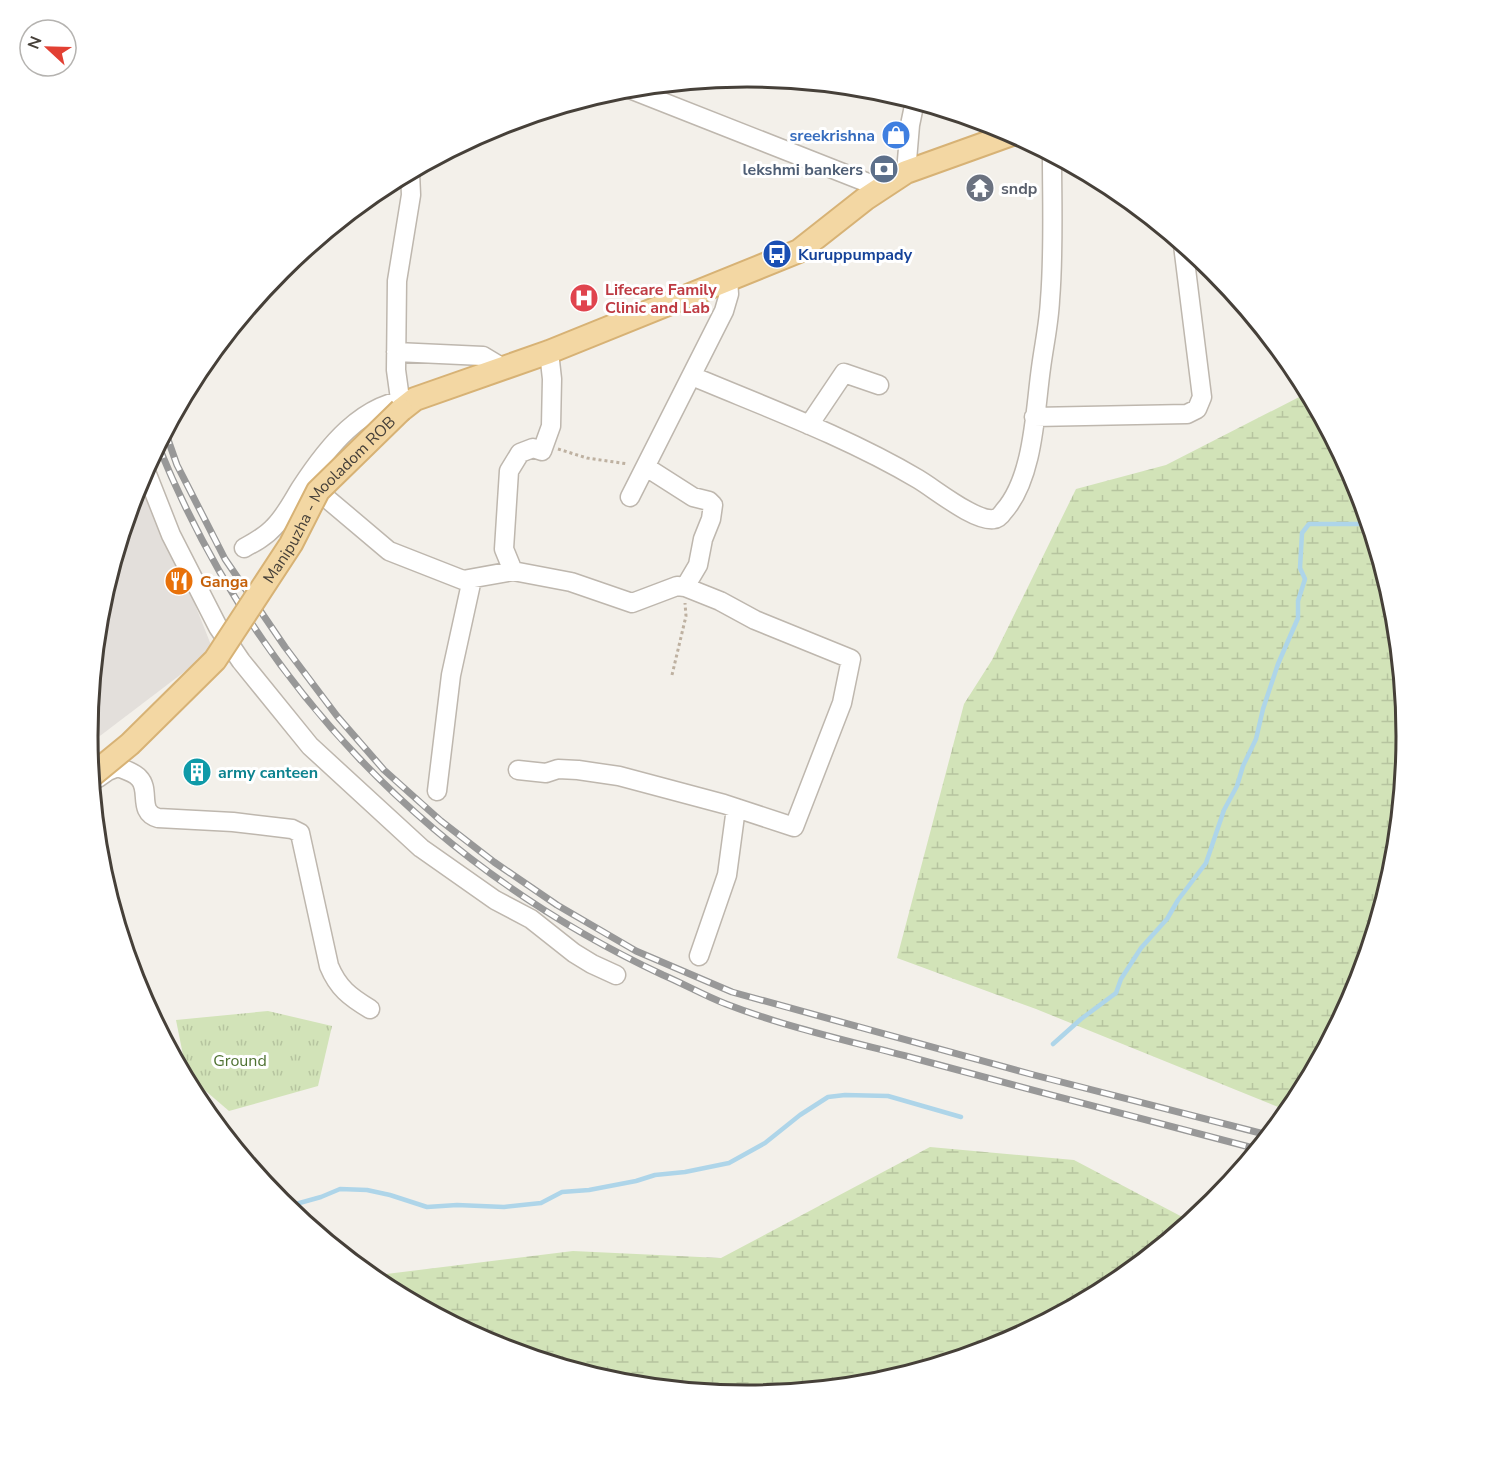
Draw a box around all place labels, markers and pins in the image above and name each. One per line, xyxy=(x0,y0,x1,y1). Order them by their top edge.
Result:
shop icon: sreekrishna xyxy=(880,119,912,151)
place label: sreekrishna xyxy=(789,125,875,147)
bank icon: lekshmi bankers xyxy=(868,153,900,185)
place label: lekshmi bankers xyxy=(742,159,863,181)
temple icon: sndp xyxy=(964,172,996,204)
place label: sndp xyxy=(1001,178,1037,200)
bus stop icon: Kuruppumpady xyxy=(761,238,793,270)
place label: Kuruppumpady xyxy=(798,244,913,266)
place label: Lifecare Family Clinic and Lab xyxy=(605,279,717,319)
hospital icon: Lifecare Family Clinic and Lab xyxy=(568,282,600,314)
restaurant icon: Ganga xyxy=(163,565,195,597)
place label: Ganga xyxy=(200,571,248,593)
building icon: army canteen xyxy=(181,756,213,788)
place label: army canteen xyxy=(218,762,318,784)

